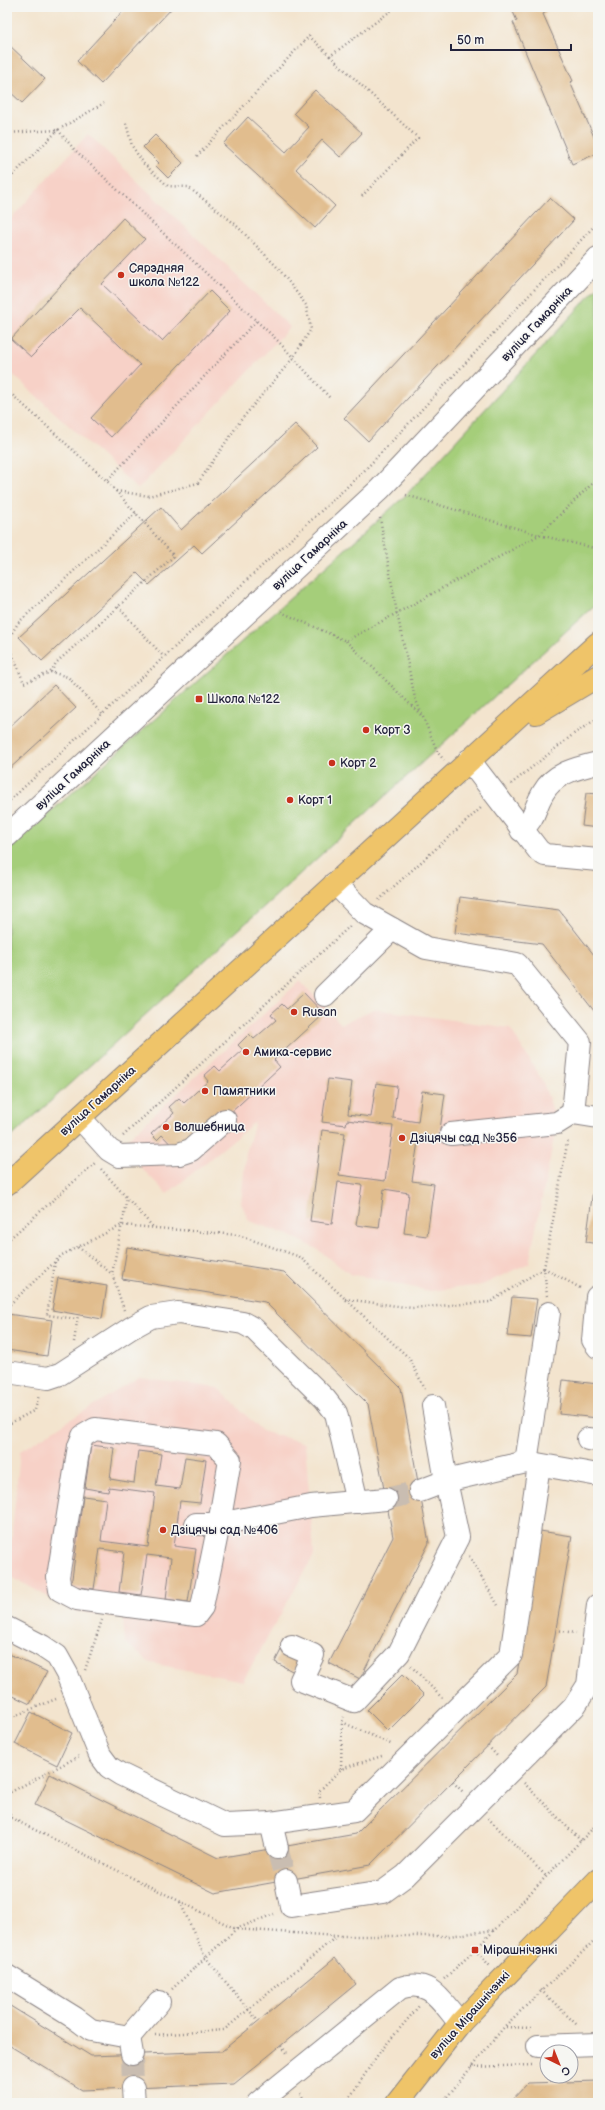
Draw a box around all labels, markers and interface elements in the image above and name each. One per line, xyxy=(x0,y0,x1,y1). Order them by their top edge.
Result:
scale bar xyxy=(451,26,571,52)
text: 50 m xyxy=(457,33,484,48)
place label: Сярэдняя школа №122 xyxy=(129,261,199,290)
marker: Сярэдняя школа №122 xyxy=(116,270,126,280)
street label: вуліца Гамарніка xyxy=(498,283,576,365)
street label: вуліца Гамарніка xyxy=(269,516,351,594)
place label: Школа №122 xyxy=(207,692,280,707)
marker: Школа №122 xyxy=(194,694,204,704)
place label: Корт 3 xyxy=(374,723,411,738)
marker: Корт 3 xyxy=(361,725,371,735)
street label: вуліца Гамарніка xyxy=(32,736,114,814)
place label: Корт 2 xyxy=(340,756,376,771)
marker: Корт 2 xyxy=(327,758,337,768)
place label: Корт 1 xyxy=(298,793,332,808)
marker: Корт 1 xyxy=(285,795,295,805)
place label: Rusan xyxy=(302,1005,337,1020)
marker: Rusan xyxy=(289,1007,299,1017)
place label: Амика-сервис xyxy=(253,1045,332,1060)
marker: Амика-сервис xyxy=(241,1047,251,1057)
street label: вуліца Гамарніка xyxy=(57,1063,139,1139)
place label: Памятники xyxy=(213,1084,276,1099)
marker: Памятники xyxy=(200,1086,210,1096)
place label: Волшебница xyxy=(174,1120,245,1135)
marker: Волшебница xyxy=(161,1122,171,1132)
place label: Дзіцячы сад №356 xyxy=(410,1131,517,1146)
marker: Дзіцячы сад №356 xyxy=(397,1133,407,1143)
place label: Дзіцячы сад №406 xyxy=(171,1523,278,1538)
marker: Дзіцячы сад №406 xyxy=(158,1525,168,1535)
place label: Мірашнічэнкі xyxy=(483,1943,557,1958)
marker: Мірашнічэнкі xyxy=(470,1945,480,1955)
street label: вуліца Мірашнічэнкі xyxy=(427,1968,514,2062)
north arrow xyxy=(539,2044,579,2084)
text: С xyxy=(558,2064,573,2079)

